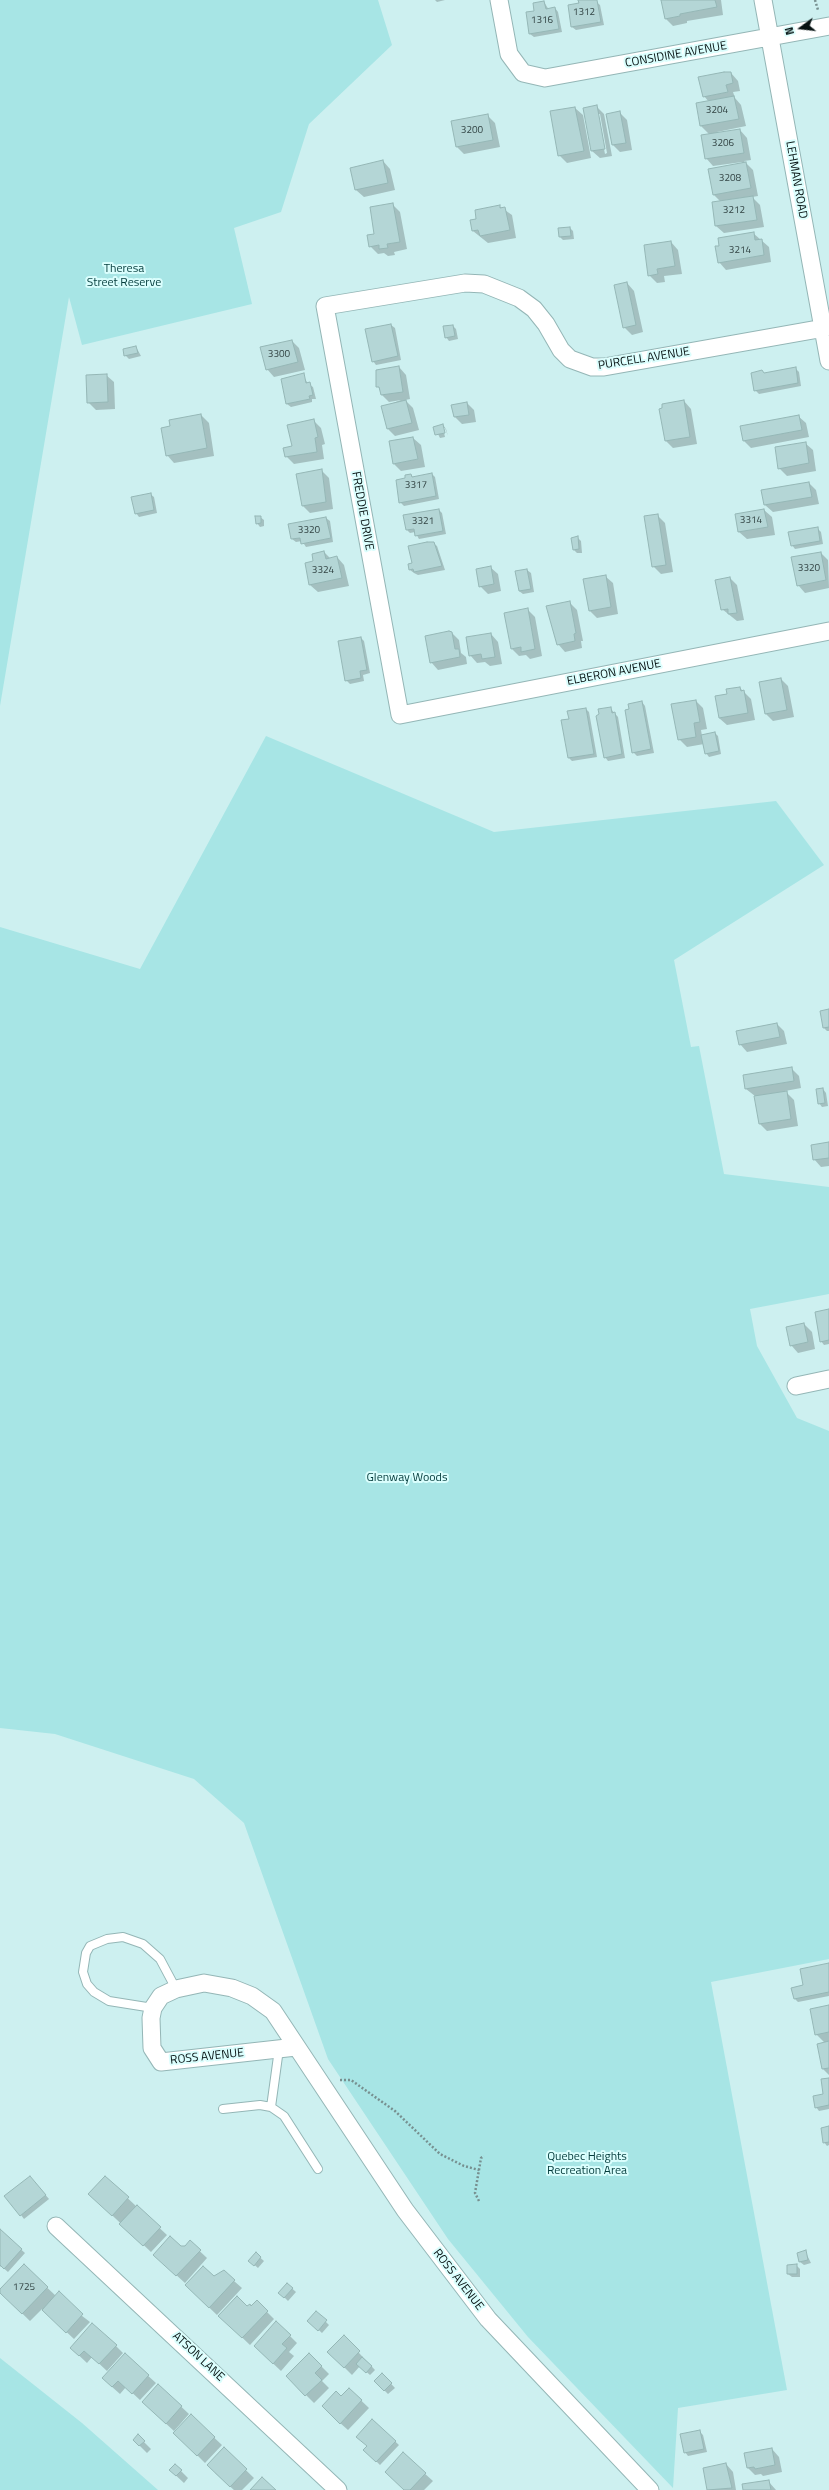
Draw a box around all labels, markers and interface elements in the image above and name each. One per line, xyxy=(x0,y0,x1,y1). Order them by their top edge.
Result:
house number: 1312 xyxy=(573,7,595,19)
north arrow xyxy=(781,8,821,48)
house number: 1316 xyxy=(531,15,553,27)
text: N xyxy=(781,25,798,37)
street label: CONSIDINE AVENUE xyxy=(624,39,728,71)
house number: 3204 xyxy=(706,105,728,117)
house number: 3200 xyxy=(461,125,483,137)
house number: 3206 xyxy=(712,138,734,150)
street label: LEHMAN ROAD xyxy=(782,140,810,220)
house number: 3208 xyxy=(719,173,741,185)
house number: 3212 xyxy=(723,205,745,217)
house number: 3214 xyxy=(729,245,751,257)
park label: Theresa Street Reserve xyxy=(87,262,161,290)
street label: PURCELL AVENUE xyxy=(597,345,691,373)
house number: 3300 xyxy=(268,349,290,361)
street label: FREDDIE DRIVE xyxy=(348,470,376,552)
house number: 3317 xyxy=(405,480,427,492)
house number: 3314 xyxy=(740,515,762,527)
house number: 3321 xyxy=(412,516,434,528)
house number: 3320 xyxy=(298,525,320,537)
house number: 3320 xyxy=(798,563,820,575)
house number: 3324 xyxy=(312,565,334,577)
street label: ELBERON AVENUE xyxy=(566,657,662,689)
park label: Glenway Woods xyxy=(366,1471,448,1485)
street label: ROSS AVENUE xyxy=(170,2046,244,2068)
park label: Quebec Heights Recreation Area xyxy=(547,2150,627,2178)
street label: ROSS AVENUE xyxy=(430,2246,486,2314)
house number: 1725 xyxy=(13,2282,35,2294)
street label: ATSON LANE xyxy=(169,2329,227,2385)

